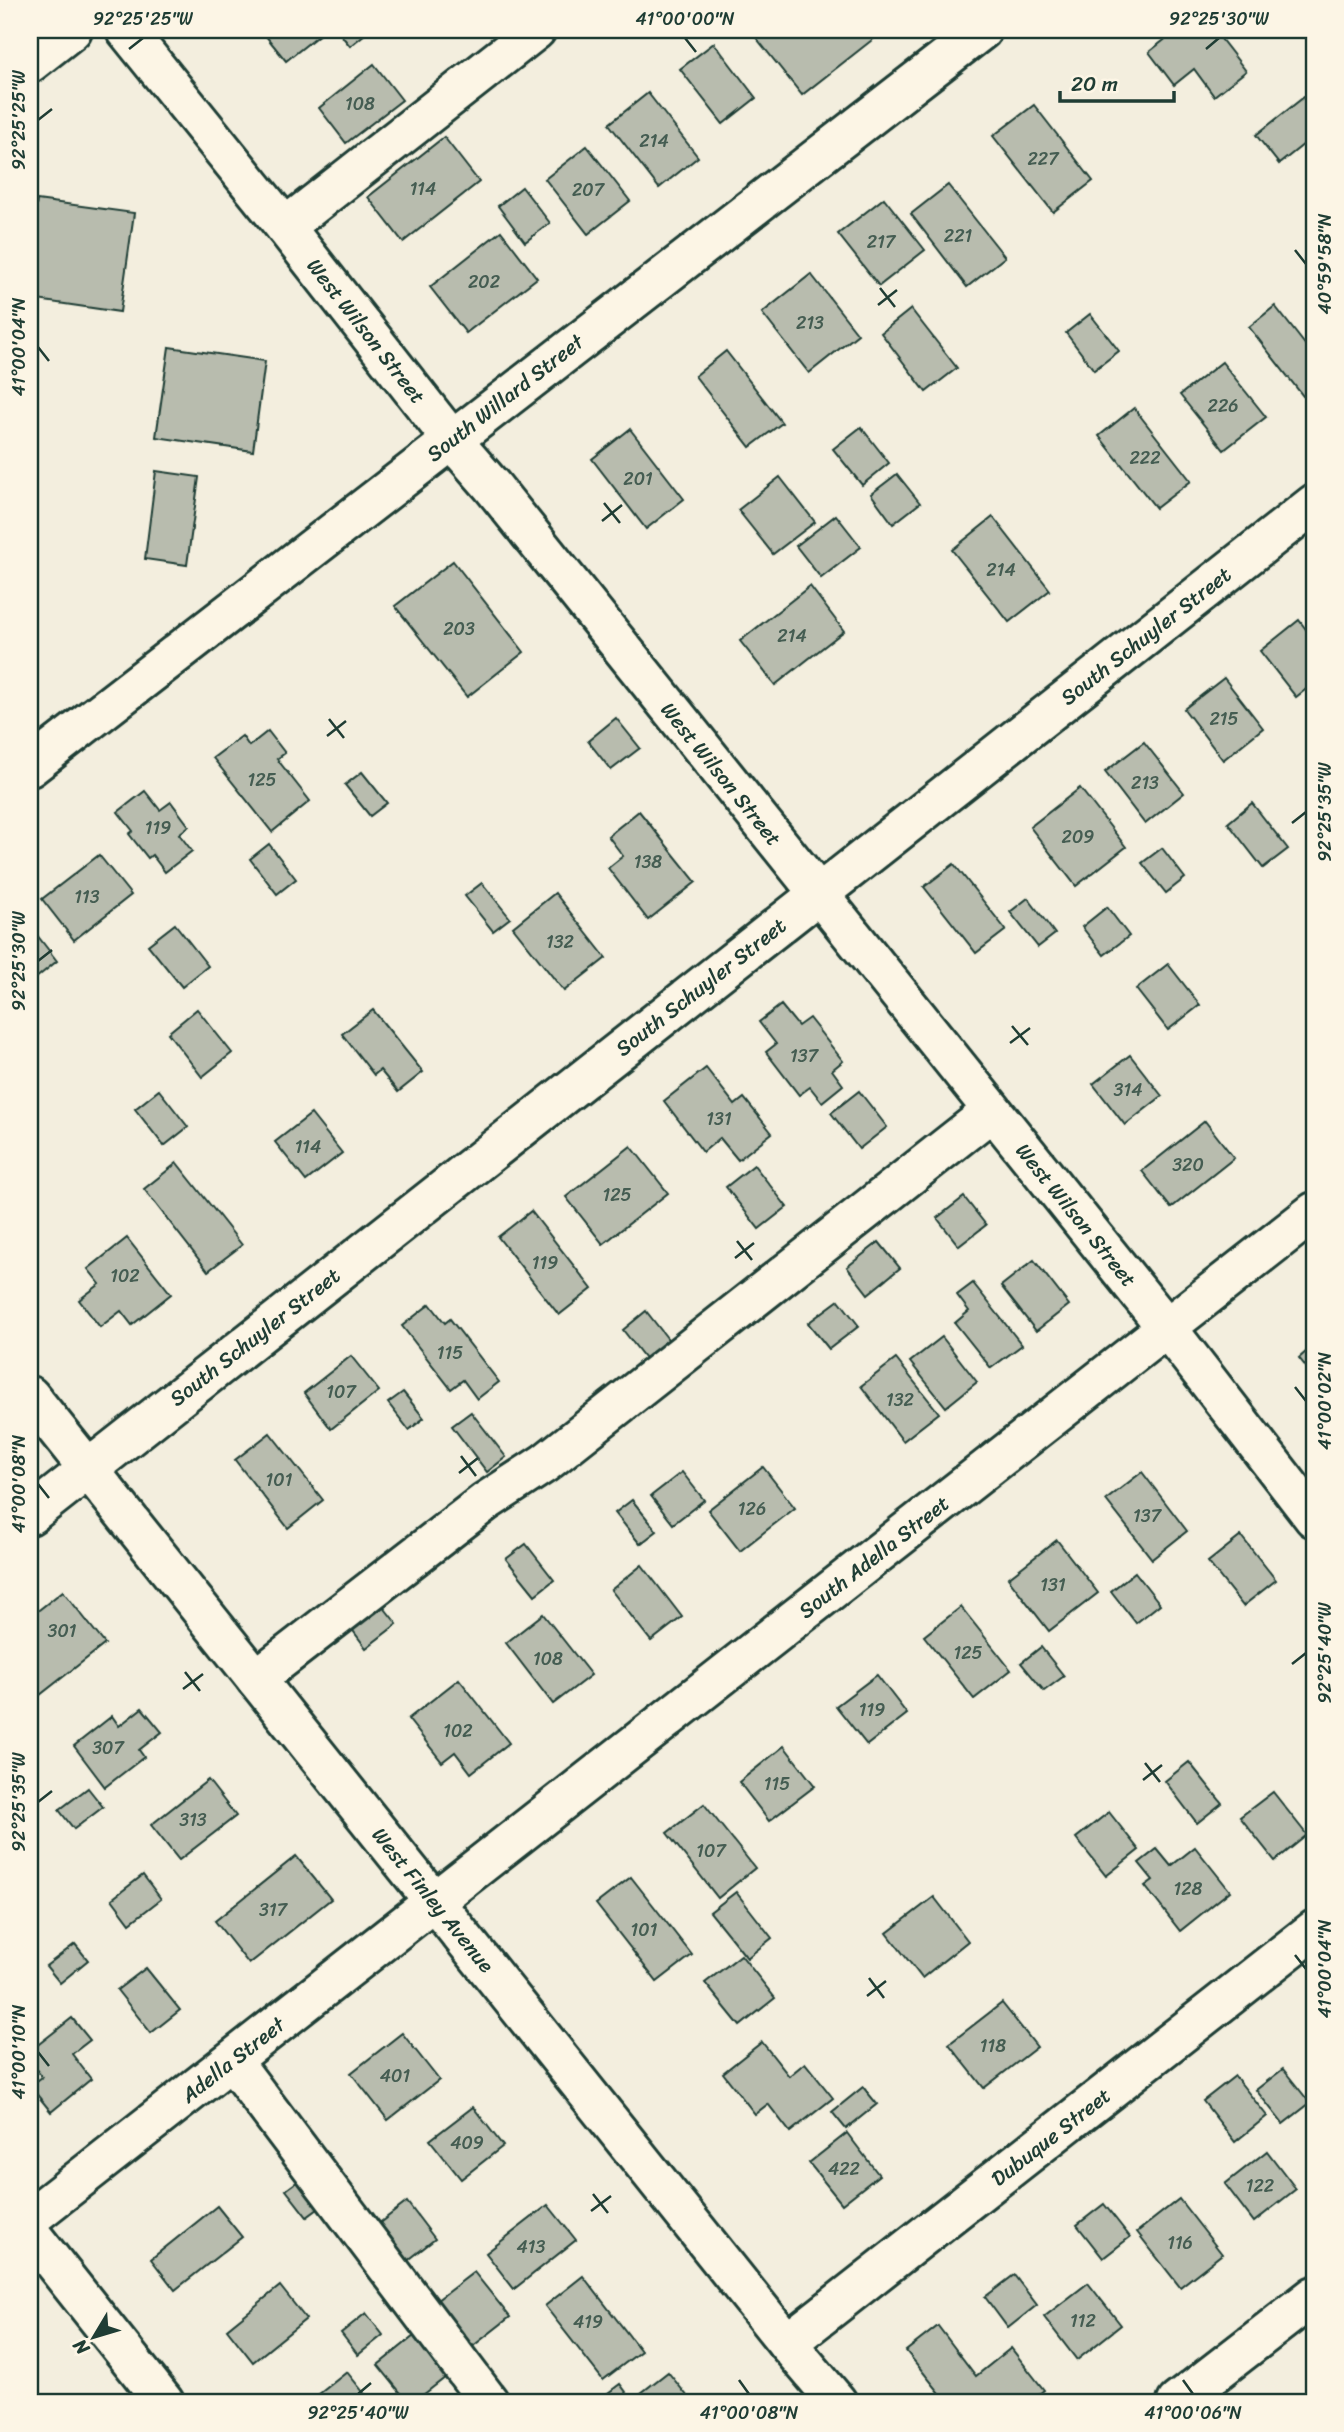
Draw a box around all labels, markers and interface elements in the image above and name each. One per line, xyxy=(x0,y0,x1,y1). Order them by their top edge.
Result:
text: 92°25'25"W xyxy=(93,3,194,35)
text: 41°00'00"N xyxy=(636,3,735,35)
text: 92°25'30"W xyxy=(1169,3,1270,35)
scale bar xyxy=(1060,60,1174,104)
text: 20 m xyxy=(1071,65,1118,103)
text: 92°25'25"W xyxy=(3,69,35,170)
house number: 108 xyxy=(345,88,375,120)
house number: 214 xyxy=(639,125,669,157)
house number: 227 xyxy=(1027,143,1060,175)
house number: 114 xyxy=(410,173,436,205)
house number: 207 xyxy=(572,174,606,206)
text: 40°59'58"N xyxy=(1309,213,1341,314)
house number: 221 xyxy=(944,220,973,252)
house number: 217 xyxy=(867,226,897,258)
street label: West Wilson Street xyxy=(296,249,436,413)
house number: 202 xyxy=(468,266,500,298)
text: 41°00'04"N xyxy=(3,297,35,396)
house number: 213 xyxy=(796,307,824,339)
street label: South Willard Street xyxy=(418,323,593,472)
house number: 226 xyxy=(1208,390,1239,422)
house number: 222 xyxy=(1129,442,1161,474)
house number: 201 xyxy=(623,463,653,495)
house number: 214 xyxy=(986,554,1016,586)
street label: South Schuyler Street xyxy=(1052,557,1240,715)
house number: 203 xyxy=(443,613,475,645)
house number: 214 xyxy=(777,620,807,652)
street label: West Wilson Street xyxy=(650,693,792,855)
house number: 215 xyxy=(1209,703,1239,735)
text: 92°25'35"W xyxy=(1309,761,1341,862)
house number: 125 xyxy=(247,764,277,796)
house number: 213 xyxy=(1131,767,1159,799)
house number: 119 xyxy=(145,812,171,844)
house number: 209 xyxy=(1062,821,1094,853)
house number: 138 xyxy=(634,846,662,878)
house number: 113 xyxy=(74,881,100,913)
street label: South Schuyler Street xyxy=(607,908,795,1066)
text: 92°25'30"W xyxy=(3,910,35,1011)
house number: 132 xyxy=(546,926,574,958)
house number: 137 xyxy=(790,1040,820,1072)
house number: 314 xyxy=(1114,1074,1142,1106)
house number: 131 xyxy=(706,1103,732,1135)
house number: 114 xyxy=(295,1131,321,1163)
street label: West Wilson Street xyxy=(1005,1134,1147,1296)
house number: 320 xyxy=(1172,1149,1204,1181)
house number: 125 xyxy=(602,1179,632,1211)
house number: 119 xyxy=(532,1247,558,1279)
street label: South Schuyler Street xyxy=(161,1258,349,1416)
house number: 102 xyxy=(110,1260,140,1292)
house number: 115 xyxy=(437,1337,463,1369)
text: 41°00'02"N xyxy=(1309,1352,1341,1450)
house number: 107 xyxy=(326,1376,357,1408)
house number: 132 xyxy=(886,1384,914,1416)
text: 41°00'08"N xyxy=(3,1434,35,1533)
house number: 101 xyxy=(266,1464,293,1496)
street label: South Adella Street xyxy=(790,1485,958,1629)
house number: 126 xyxy=(738,1493,766,1525)
house number: 137 xyxy=(1133,1500,1163,1532)
house number: 131 xyxy=(1040,1569,1066,1601)
text: 92°25'40"W xyxy=(1309,1601,1341,1704)
house number: 301 xyxy=(48,1615,77,1647)
house number: 125 xyxy=(953,1637,983,1669)
house number: 108 xyxy=(533,1643,563,1675)
house number: 119 xyxy=(859,1694,885,1726)
house number: 102 xyxy=(443,1715,473,1747)
house number: 307 xyxy=(92,1732,125,1764)
text: 92°25'35"W xyxy=(3,1751,35,1852)
house number: 115 xyxy=(764,1768,790,1800)
house number: 313 xyxy=(179,1804,207,1836)
street label: West Finley Avenue xyxy=(362,1818,504,1982)
house number: 107 xyxy=(696,1835,727,1867)
house number: 128 xyxy=(1174,1873,1203,1905)
house number: 317 xyxy=(259,1894,289,1926)
house number: 101 xyxy=(631,1914,658,1946)
text: 41°00'04"N xyxy=(1309,1919,1341,2018)
text: 41°00'10"N xyxy=(3,2004,35,2100)
street label: Adella Street xyxy=(172,2006,295,2114)
house number: 118 xyxy=(980,2030,1006,2062)
house number: 401 xyxy=(380,2060,410,2092)
street label: Dubuque Street xyxy=(982,2077,1120,2197)
house number: 409 xyxy=(450,2127,484,2159)
house number: 422 xyxy=(828,2153,860,2185)
house number: 122 xyxy=(1246,2170,1274,2202)
house number: 116 xyxy=(1167,2227,1193,2259)
house number: 413 xyxy=(517,2231,546,2263)
north arrow xyxy=(60,2302,130,2372)
house number: 112 xyxy=(1070,2305,1096,2337)
house number: 419 xyxy=(573,2306,603,2338)
text: N xyxy=(63,2331,99,2363)
text: 92°25'40"W xyxy=(307,2397,410,2429)
text: 41°00'08"N xyxy=(700,2397,799,2429)
text: 41°00'06"N xyxy=(1144,2397,1242,2429)

